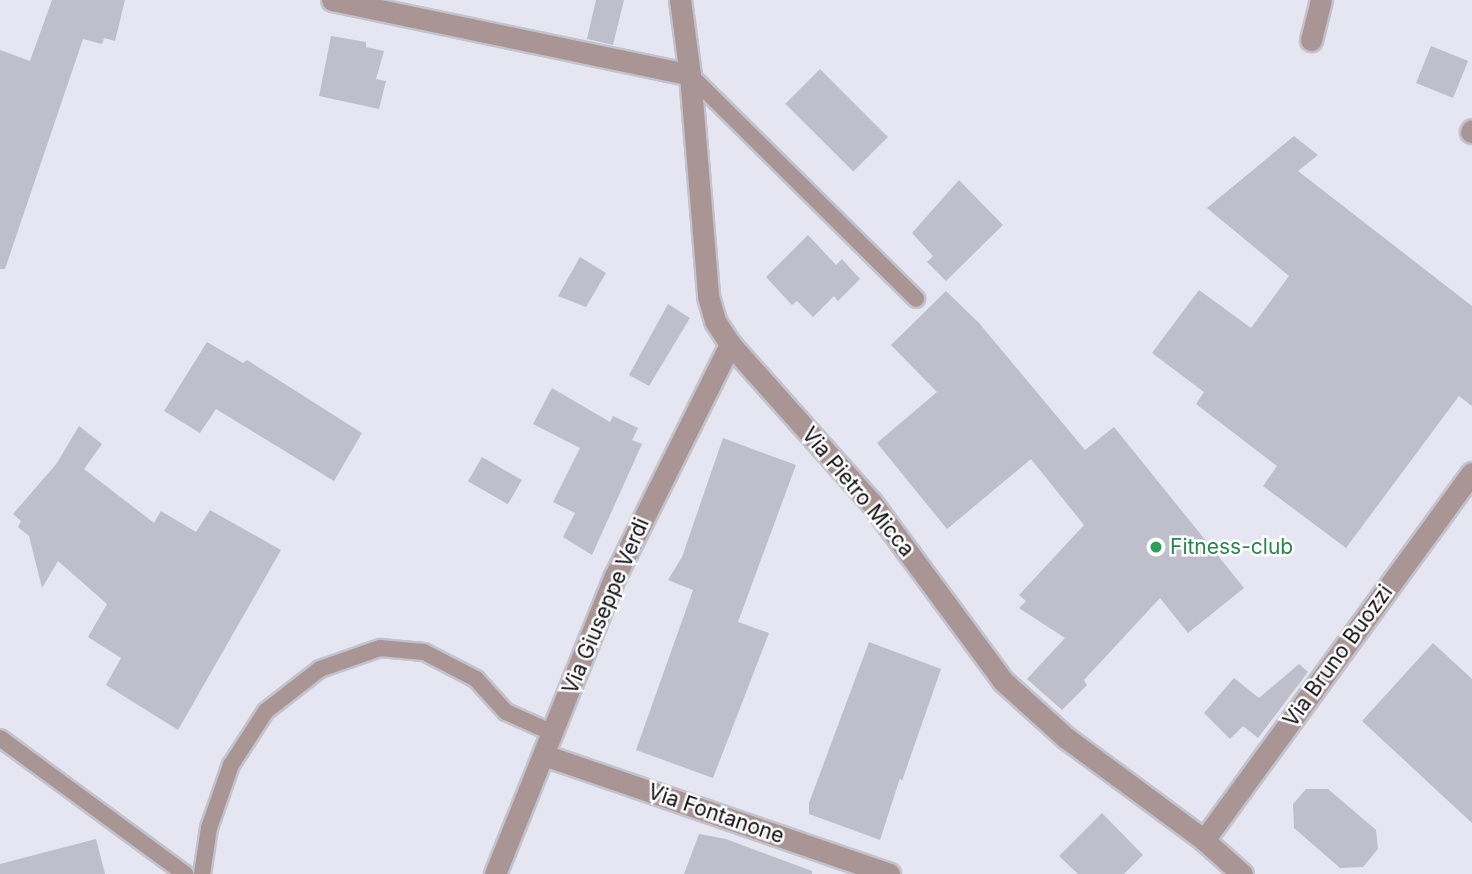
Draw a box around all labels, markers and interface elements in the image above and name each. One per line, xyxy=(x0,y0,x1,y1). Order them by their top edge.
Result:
street label: Via Pietro Micca xyxy=(797,422,919,562)
street label: Via Giuseppe Verdi xyxy=(558,514,654,698)
place label: Fitness-club xyxy=(1170,534,1293,560)
marker: Fitness-club xyxy=(1148,539,1164,555)
street label: Via Bruno Buozzi xyxy=(1278,580,1398,732)
street label: Via Fontanone xyxy=(645,779,787,849)

